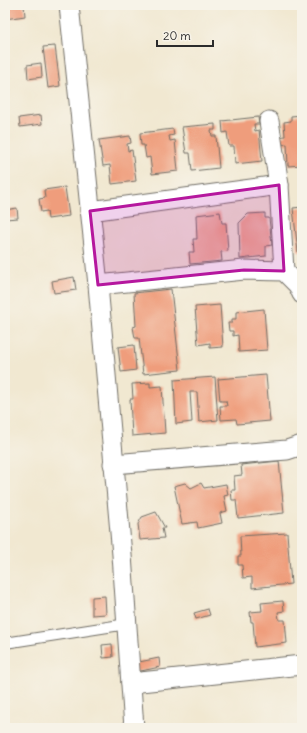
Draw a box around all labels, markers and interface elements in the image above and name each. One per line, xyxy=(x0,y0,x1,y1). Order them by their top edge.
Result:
scale bar xyxy=(157,22,213,48)
text: 20 m xyxy=(163,28,191,43)

